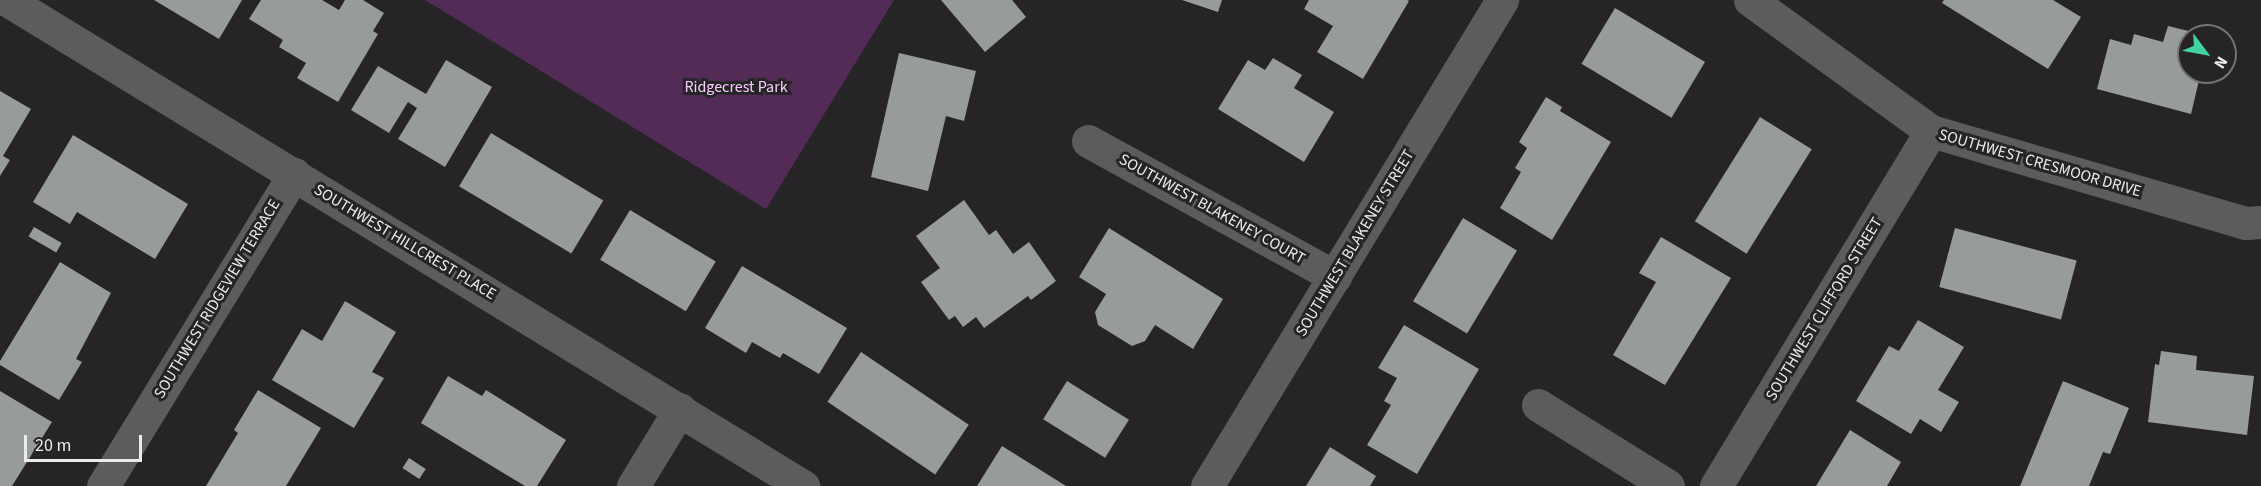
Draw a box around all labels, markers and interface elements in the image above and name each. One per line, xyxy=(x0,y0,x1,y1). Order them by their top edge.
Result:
north arrow xyxy=(2177,24,2237,84)
text: N xyxy=(2208,52,2233,73)
park label: Ridgecrest Park xyxy=(684,77,788,97)
street label: SOUTHWEST CRESMOOR DRIVE xyxy=(1937,125,2143,201)
street label: SOUTHWEST BLAKENEY STREET xyxy=(1292,146,1418,340)
street label: SOUTHWEST BLAKENEY COURT xyxy=(1116,150,1308,268)
street label: SOUTHWEST HILLCREST PLACE xyxy=(311,180,499,304)
street label: SOUTHWEST RIDGEVIEW TERRACE xyxy=(150,196,284,402)
street label: SOUTHWEST CLIFFORD STREET xyxy=(1762,214,1886,404)
scale bar xyxy=(27,423,146,461)
text: 20 m xyxy=(35,433,71,458)

